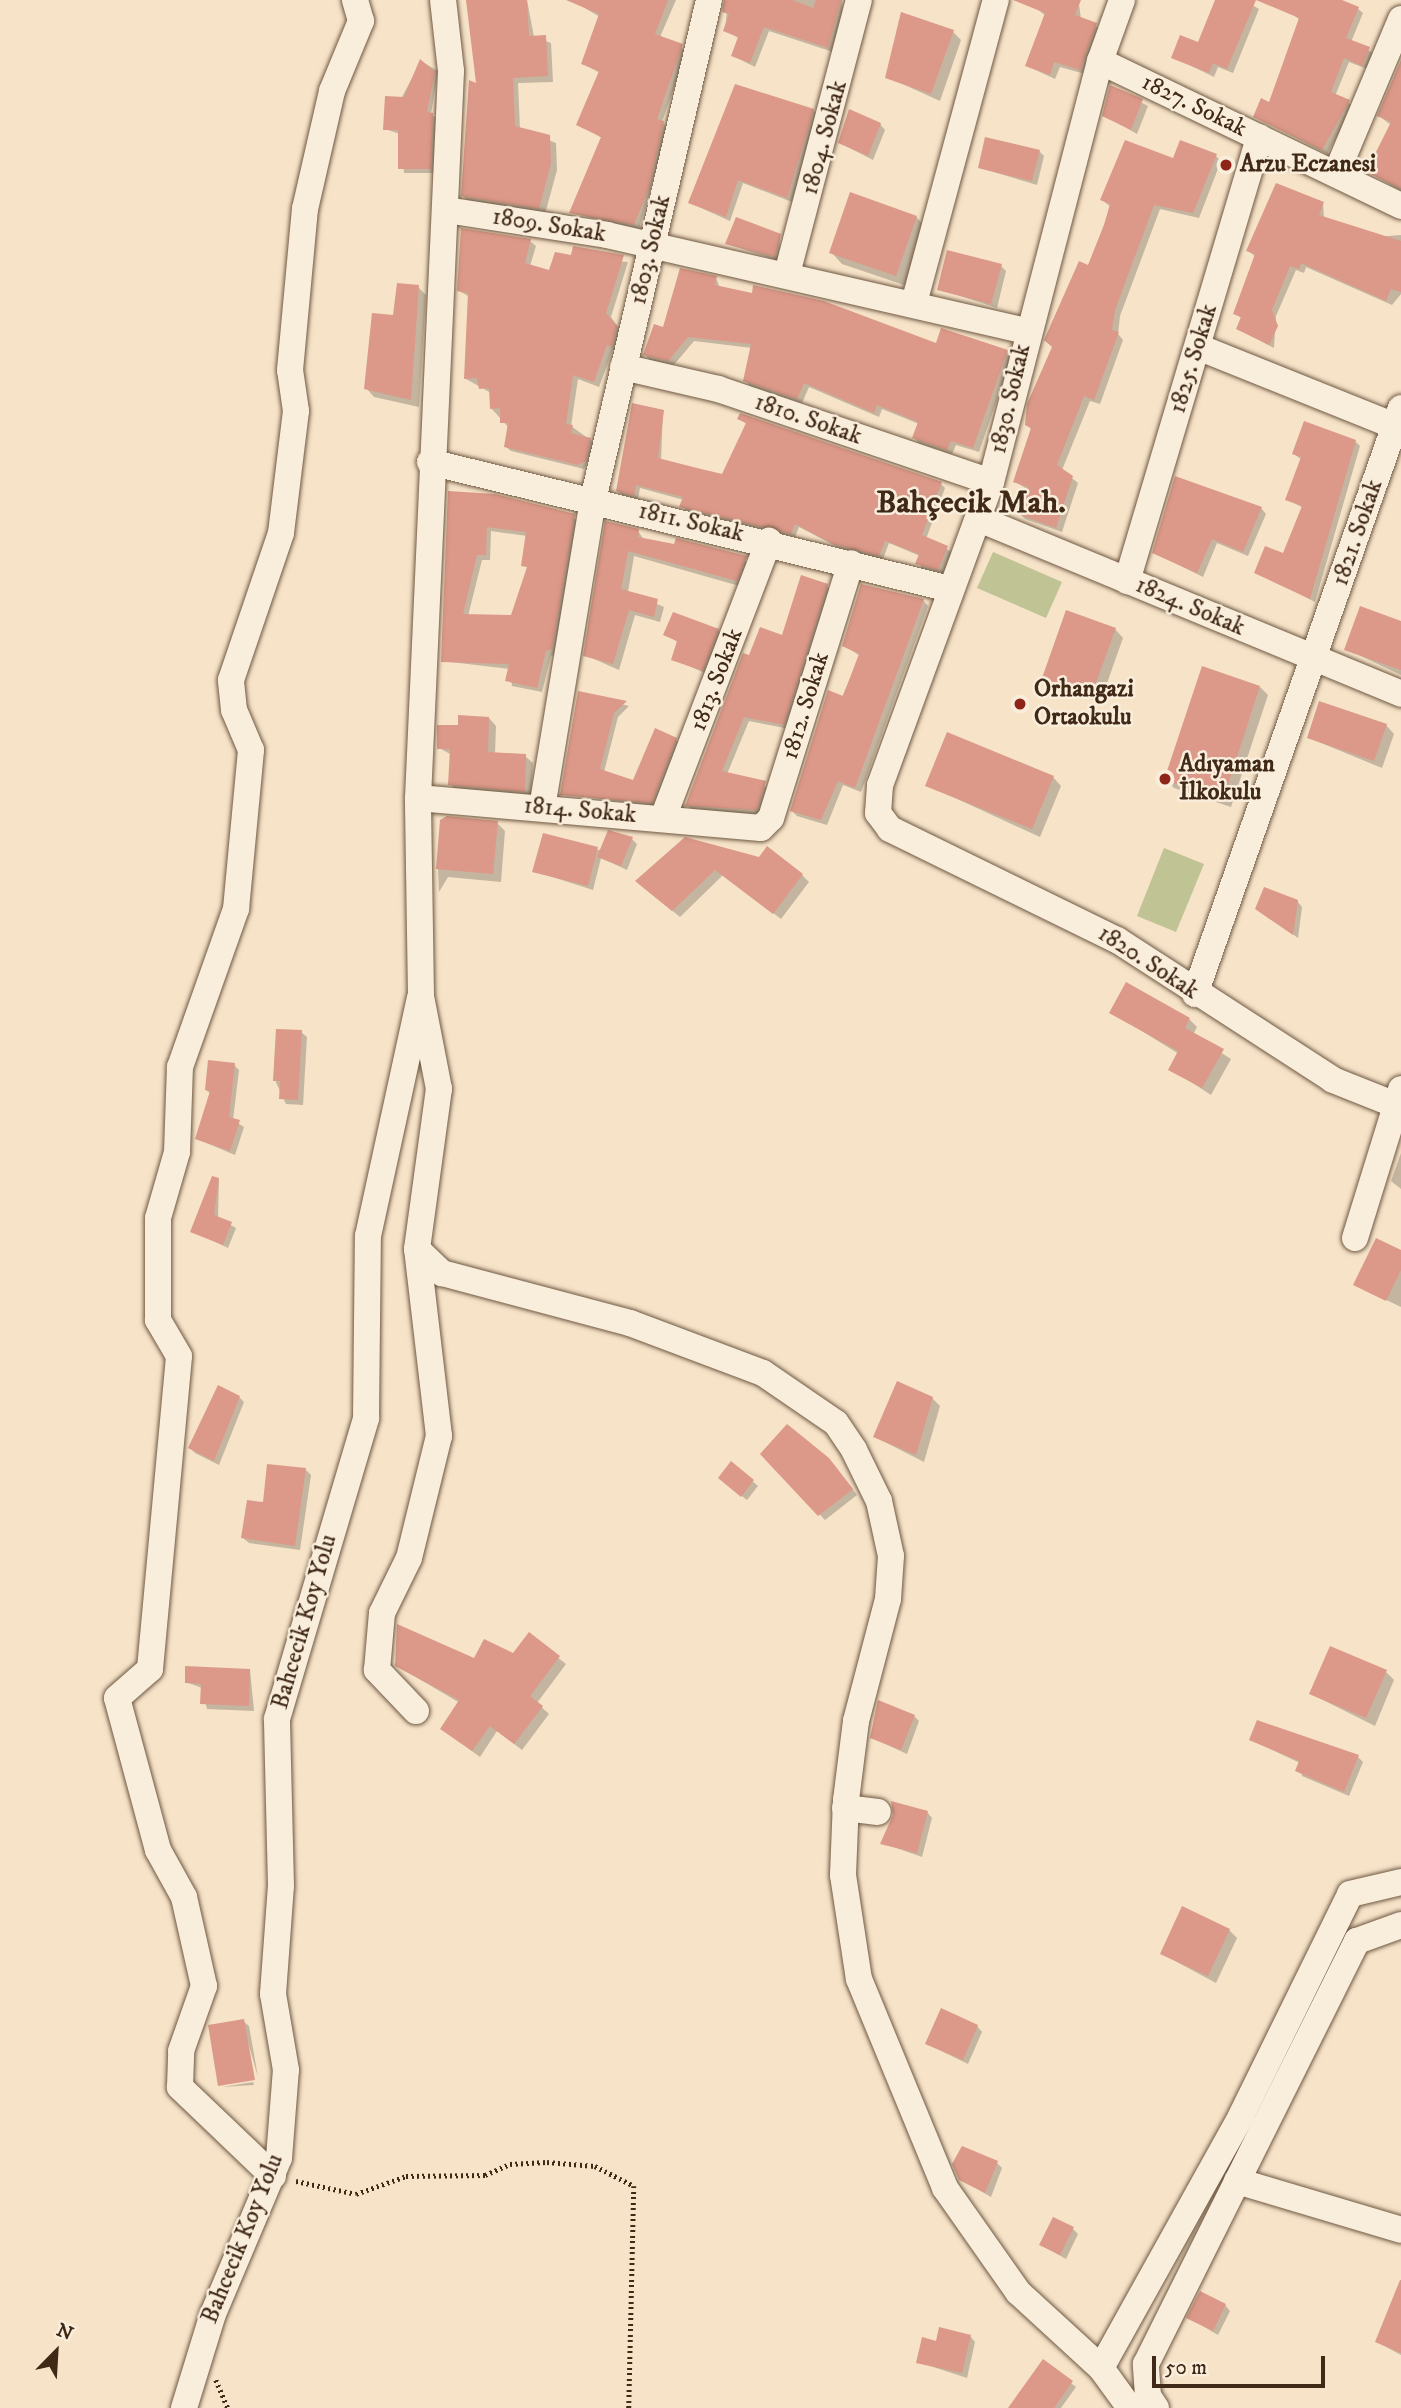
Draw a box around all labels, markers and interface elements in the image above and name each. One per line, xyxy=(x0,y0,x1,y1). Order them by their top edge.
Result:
street label: 1827. Sokak xyxy=(1137,68,1251,144)
street label: 1804. Sokak xyxy=(796,78,854,198)
place label: Arzu Eczanesi xyxy=(1240,151,1376,179)
marker: Arzu Eczanesi xyxy=(1218,157,1234,173)
street label: 1803. Sokak xyxy=(624,192,678,308)
street label: 1809. Sokak xyxy=(490,203,608,249)
street label: 1825. Sokak xyxy=(1164,301,1224,417)
street label: 1830. Sokak xyxy=(984,341,1038,457)
street label: 1810. Sokak xyxy=(751,388,865,452)
street label: 1821. Sokak xyxy=(1326,476,1390,590)
district label: Bahçecik Mah. xyxy=(876,484,1066,522)
street label: 1811. Sokak xyxy=(635,497,747,549)
street label: 1824. Sokak xyxy=(1131,571,1249,643)
street label: 1813. Sokak xyxy=(684,625,750,735)
street label: 1812. Sokak xyxy=(776,649,836,763)
place label: Orhangazi Ortaokulu xyxy=(1034,676,1134,732)
marker: Orhangazi Ortaokulu xyxy=(1012,696,1028,712)
place label: Adıyaman İlkokulu xyxy=(1179,751,1275,807)
marker: Adıyaman İlkokulu xyxy=(1157,771,1173,787)
street label: 1814. Sokak xyxy=(522,792,638,830)
street label: 1820. Sokak xyxy=(1092,920,1204,1006)
street label: Bahcecik Koy Yolu xyxy=(266,1531,344,1713)
street label: Bahcecik Koy Yolu xyxy=(196,2150,290,2328)
north arrow xyxy=(21,2317,91,2387)
text: N xyxy=(53,2319,77,2346)
scale bar xyxy=(1156,2342,1329,2386)
text: 50 m xyxy=(1165,2355,1207,2381)

